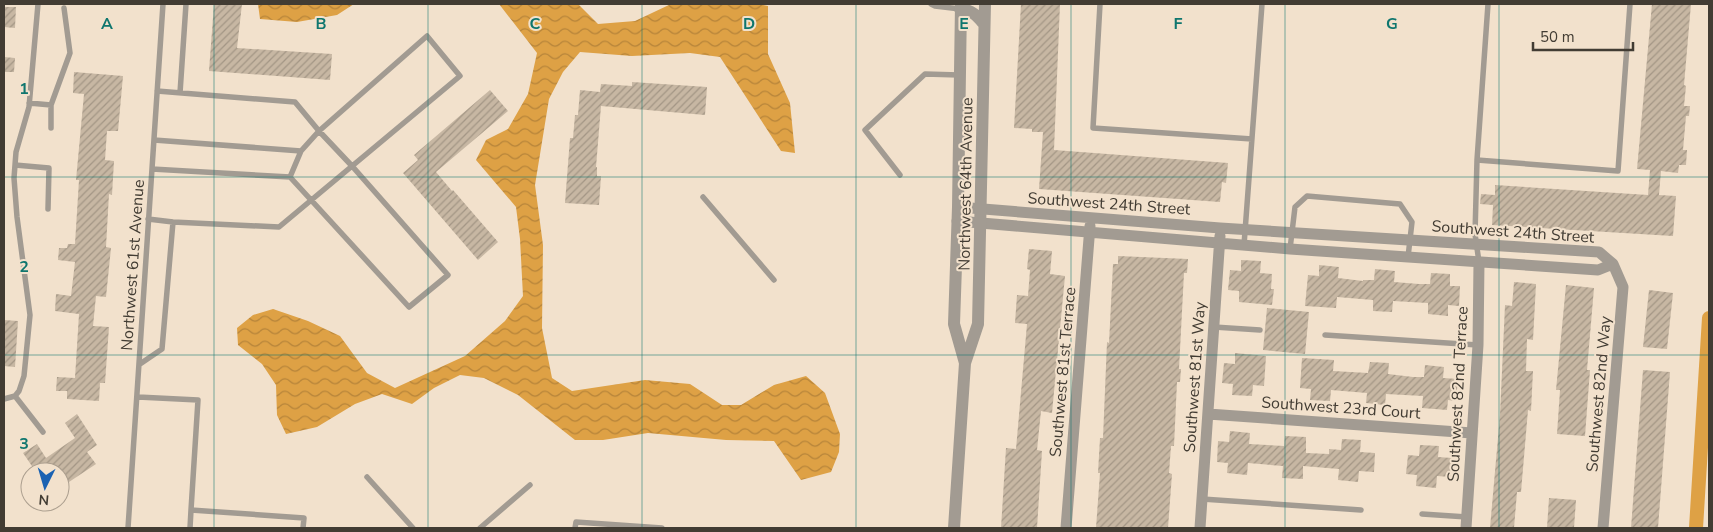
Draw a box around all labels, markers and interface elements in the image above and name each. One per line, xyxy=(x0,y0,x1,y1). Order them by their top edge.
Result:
text: A xyxy=(101,13,113,35)
text: B xyxy=(315,13,327,35)
text: C xyxy=(530,13,541,35)
text: D xyxy=(743,13,755,35)
text: E xyxy=(959,13,969,35)
text: F xyxy=(1174,13,1183,35)
text: G xyxy=(1386,13,1398,35)
scale bar xyxy=(1533,20,1633,52)
text: 50 m xyxy=(1540,27,1575,47)
text: 1 xyxy=(19,78,29,100)
street label: Northwest 64th Avenue xyxy=(953,97,979,271)
street label: Northwest 61st Avenue xyxy=(116,179,150,351)
street label: Southwest 24th Street xyxy=(1027,187,1191,221)
street label: Southwest 24th Street xyxy=(1431,215,1595,249)
text: 2 xyxy=(19,256,29,278)
street label: Southwest 81st Terrace xyxy=(1045,286,1081,458)
street label: Southwest 81st Way xyxy=(1179,300,1211,453)
street label: Southwest 82nd Terrace xyxy=(1442,306,1474,482)
street label: Southwest 82nd Way xyxy=(1581,314,1617,473)
street label: Southwest 23rd Court xyxy=(1261,391,1422,425)
text: 3 xyxy=(19,433,29,455)
north arrow xyxy=(20,462,70,512)
text: N xyxy=(38,490,50,509)

